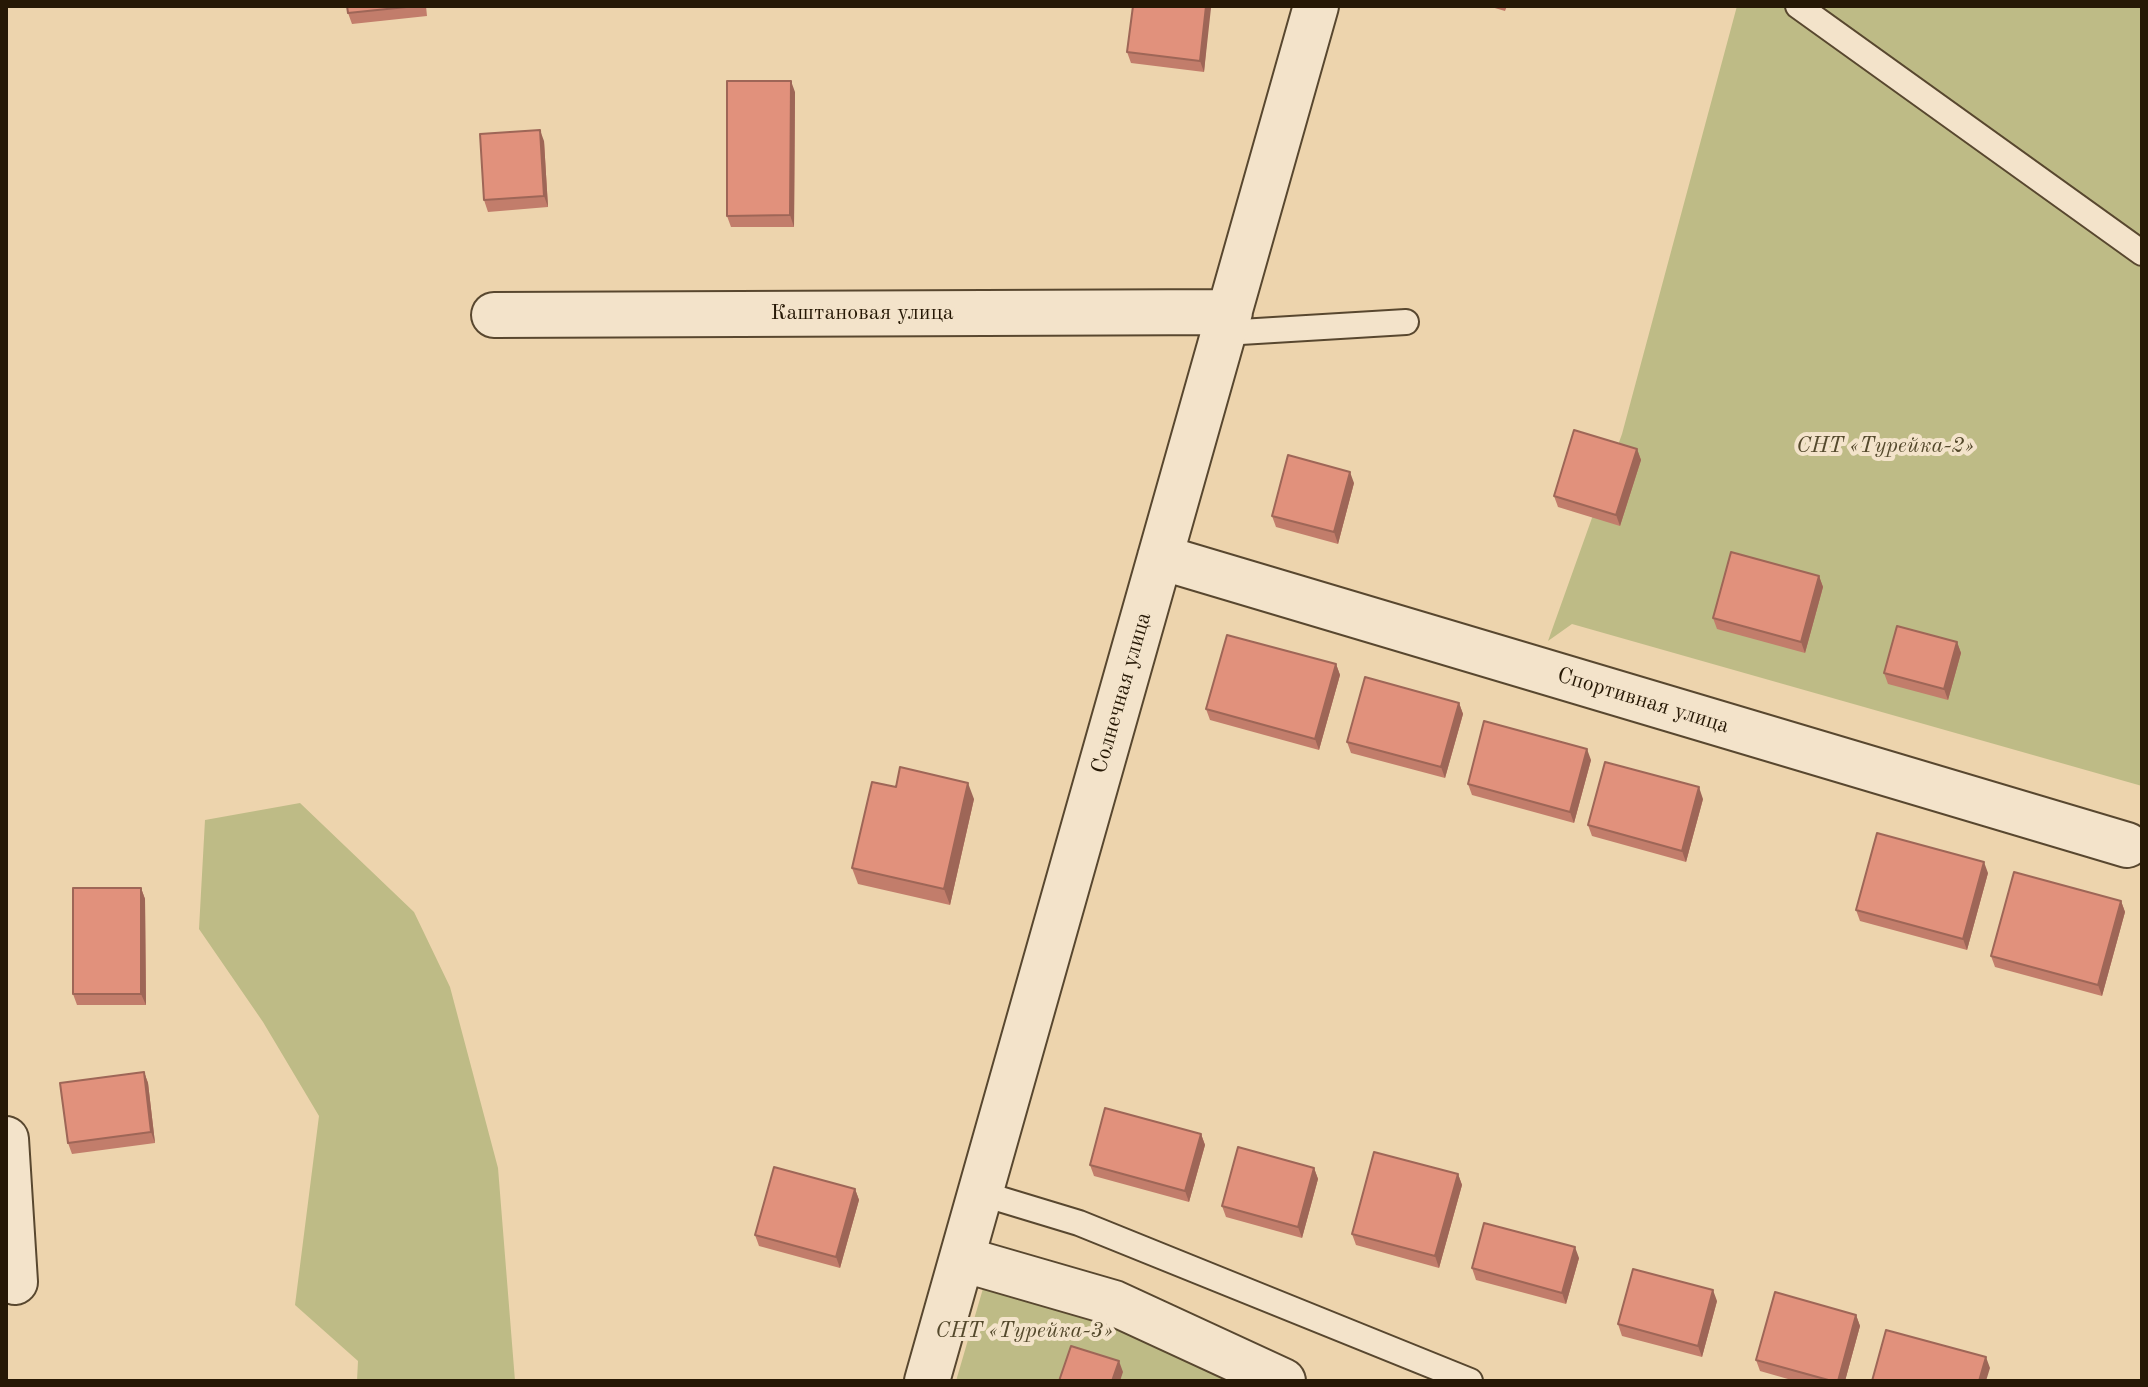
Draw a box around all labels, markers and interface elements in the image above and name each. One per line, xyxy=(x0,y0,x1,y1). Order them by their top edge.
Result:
street label: Каштановая улица xyxy=(770,300,954,326)
park label: СНТ «Турейка-2» xyxy=(1796,433,1974,459)
street label: Солнечная улица xyxy=(1086,609,1158,777)
street label: Спортивная улица xyxy=(1554,662,1732,740)
park label: СНТ «Турейка-3» xyxy=(935,1318,1113,1344)

